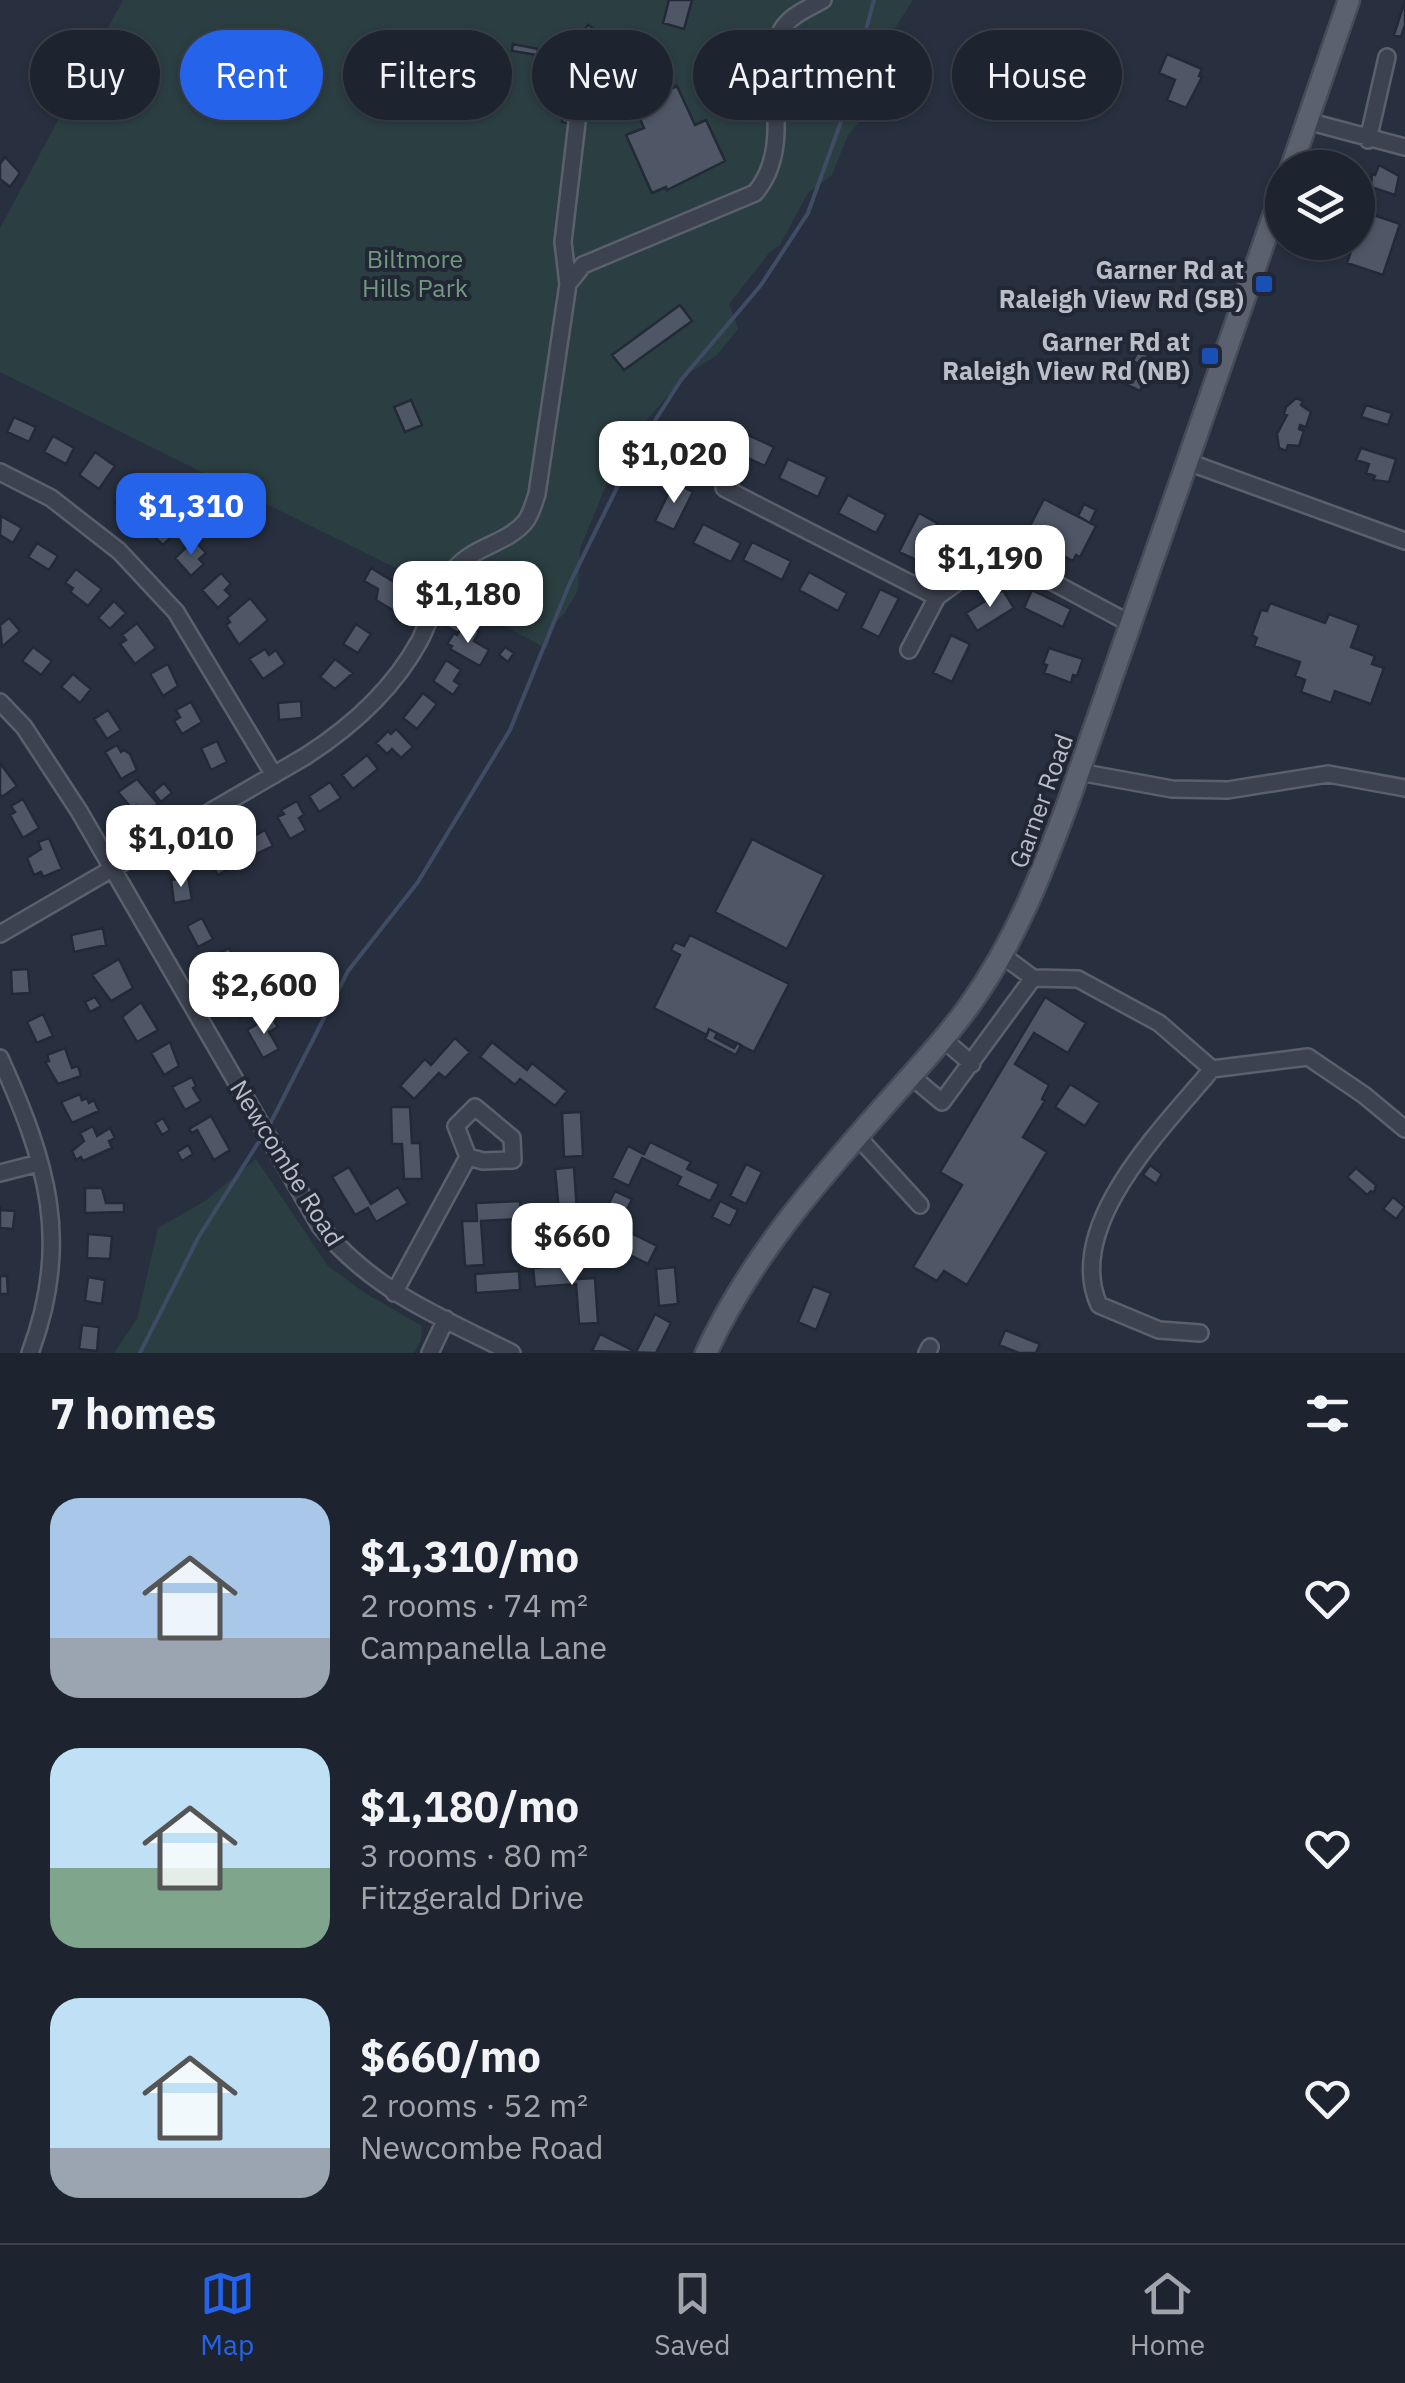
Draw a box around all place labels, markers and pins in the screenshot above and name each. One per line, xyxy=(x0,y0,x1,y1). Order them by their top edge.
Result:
place label: Garner Rd at Raleigh View Rd (SB) xyxy=(999,253,1244,315)
marker: Garner Rd at Raleigh View Rd (SB) xyxy=(1253,273,1275,295)
place label: Garner Rd at Raleigh View Rd (NB) xyxy=(942,325,1190,387)
marker: Garner Rd at Raleigh View Rd (NB) xyxy=(1199,345,1221,367)
pin: $1,020 xyxy=(593,421,755,506)
pin: $1,310 xyxy=(110,473,272,558)
pin: $1,190 xyxy=(909,525,1071,610)
pin: $1,180 xyxy=(387,561,549,646)
pin: $1,010 xyxy=(100,805,262,890)
pin: $2,600 xyxy=(183,952,345,1037)
pin: $660 xyxy=(513,1203,631,1288)

